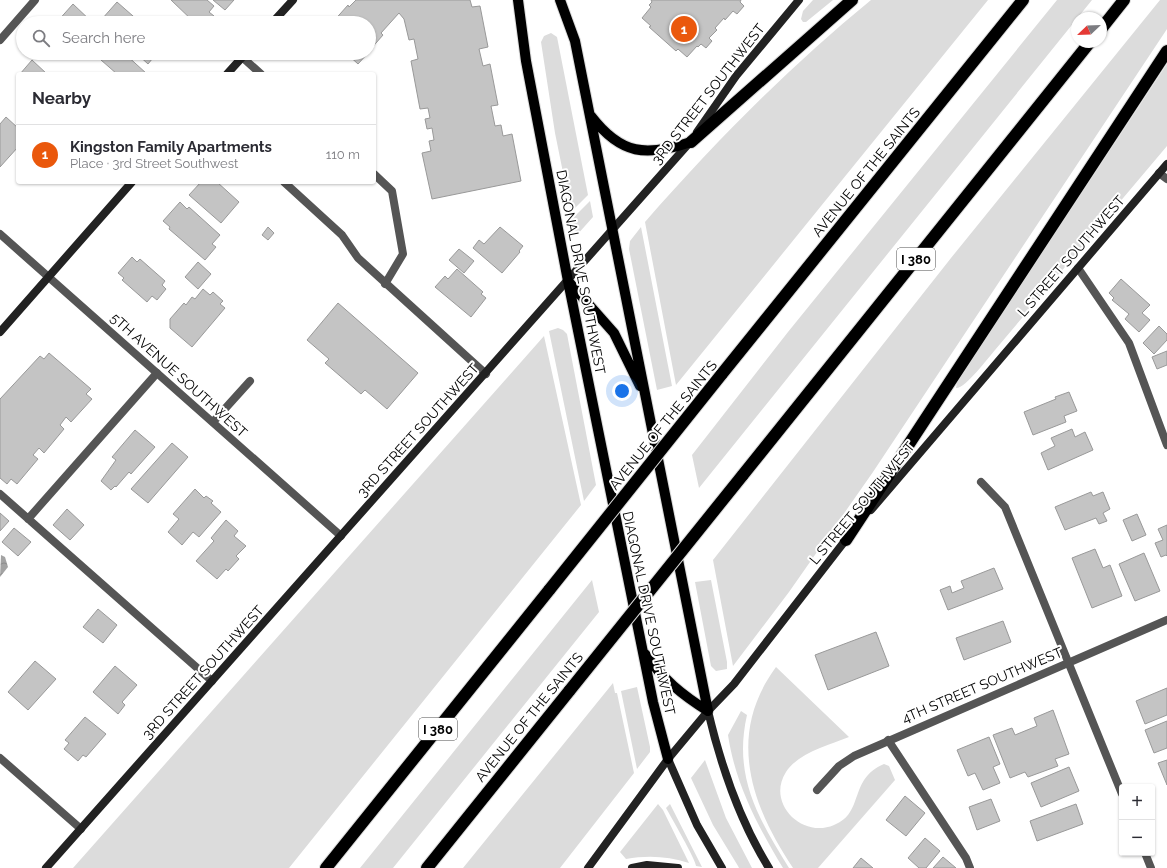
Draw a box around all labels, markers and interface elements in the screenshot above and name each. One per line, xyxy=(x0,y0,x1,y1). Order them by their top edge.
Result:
north arrow xyxy=(1071,12,1107,48)
pin: 1 xyxy=(671,14,697,44)
search box xyxy=(16,16,376,60)
street label: 3RD STREET SOUTHWEST xyxy=(648,20,768,167)
icon: search xyxy=(30,27,52,49)
text: Search here xyxy=(62,29,145,47)
text: Nearby xyxy=(32,88,91,108)
street label: AVENUE OF THE SAINTS xyxy=(809,104,923,240)
text: Kingston Family Apartments xyxy=(70,138,272,156)
text: 1 xyxy=(42,147,48,162)
text: 110 m xyxy=(326,147,360,162)
text: Place · 3rd Street Southwest xyxy=(70,156,238,171)
street label: DIAGONAL DRIVE SOUTHWEST xyxy=(553,169,609,376)
street label: L STREET SOUTHWEST xyxy=(1014,192,1128,320)
road number: I 380 xyxy=(897,248,935,270)
street label: 5TH AVENUE SOUTHWEST xyxy=(108,310,251,441)
street label: AVENUE OF THE SAINTS xyxy=(606,357,720,493)
street label: 3RD STREET SOUTHWEST xyxy=(354,360,482,500)
your location xyxy=(612,381,632,401)
street label: L STREET SOUTHWEST xyxy=(806,438,918,567)
street label: DIAGONAL DRIVE SOUTHWEST xyxy=(620,510,678,717)
street label: 3RD STREET SOUTHWEST xyxy=(139,602,267,742)
street label: 4TH STREET SOUTHWEST xyxy=(899,644,1065,726)
street label: AVENUE OF THE SAINTS xyxy=(472,649,586,785)
road number: I 380 xyxy=(419,718,457,740)
map controls xyxy=(1119,784,1155,856)
button: + xyxy=(1119,784,1155,820)
button: − xyxy=(1119,820,1155,856)

